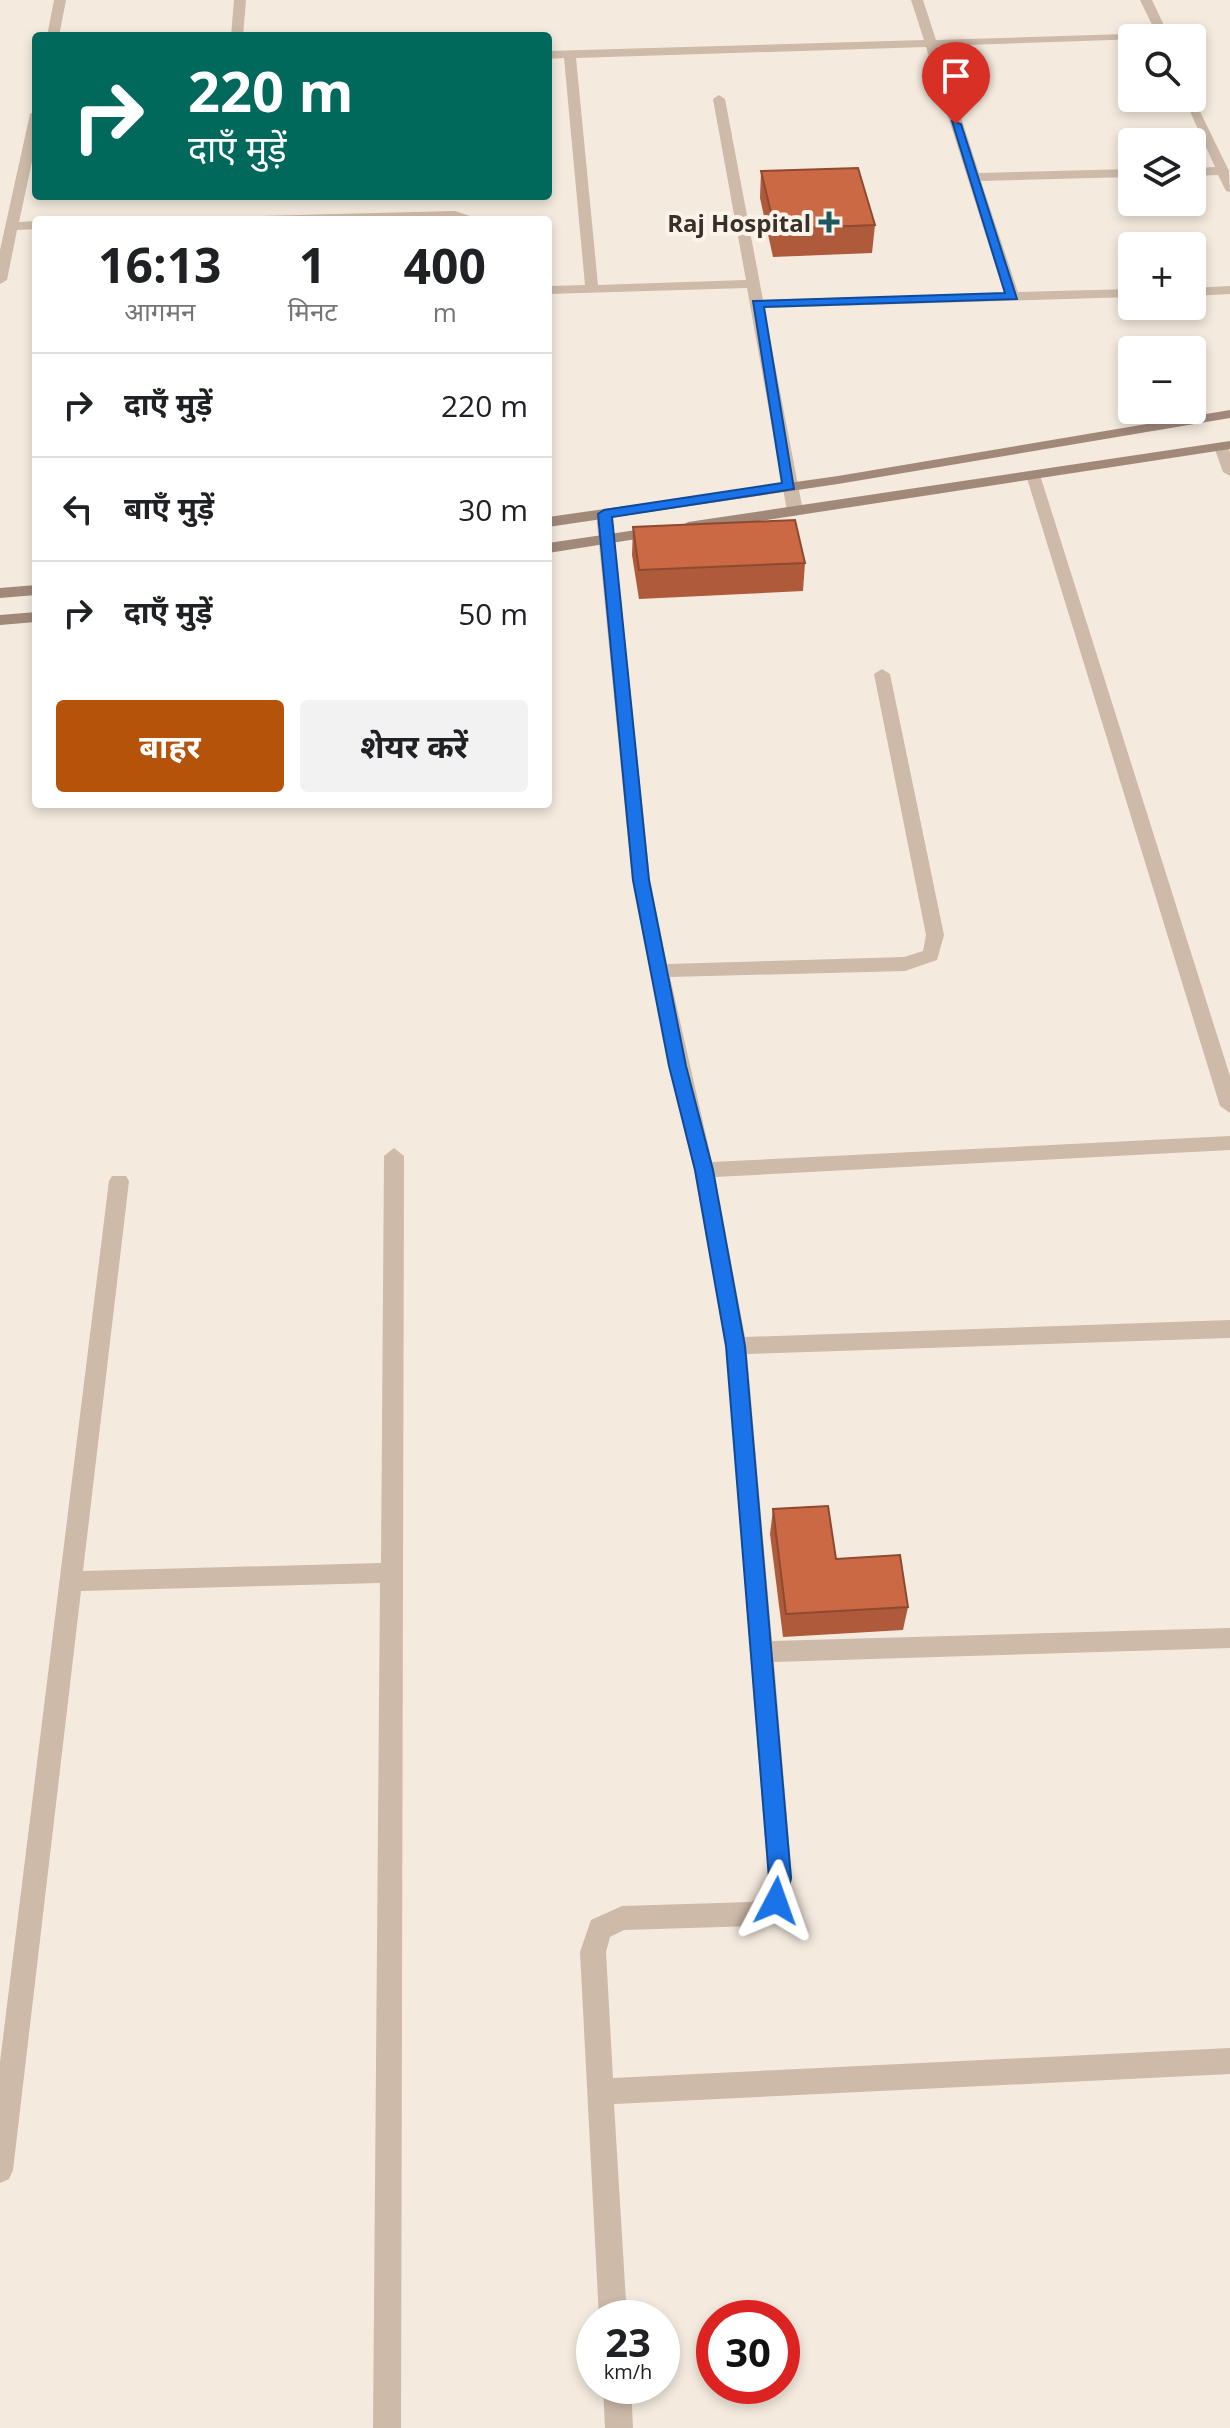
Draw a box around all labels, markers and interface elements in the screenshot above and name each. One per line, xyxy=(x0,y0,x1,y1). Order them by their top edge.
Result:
map controls xyxy=(1118,24,1206,424)
button: search xyxy=(1118,24,1206,112)
pin xyxy=(922,42,990,124)
text: 220 m xyxy=(188,52,354,128)
icon: arrive xyxy=(934,54,978,98)
icon: right xyxy=(56,64,160,168)
text: दाएँ मुड़ें xyxy=(188,124,287,173)
button: layers xyxy=(1118,128,1206,216)
place label: Raj Hospital xyxy=(667,206,811,239)
marker: Raj Hospital xyxy=(818,211,840,233)
text: 16:13 xyxy=(98,232,222,297)
text: 1 xyxy=(299,232,326,297)
button: + xyxy=(1118,232,1206,320)
text: 400 xyxy=(404,233,486,298)
text: आगमन xyxy=(124,293,195,329)
text: मिनट xyxy=(288,293,337,329)
text: m xyxy=(433,294,457,330)
button: − xyxy=(1118,336,1206,424)
icon: right xyxy=(56,383,100,427)
text: दाएँ मुड़ें xyxy=(124,383,212,424)
text: 220 m xyxy=(441,385,528,426)
icon: left xyxy=(56,487,100,531)
text: बाएँ मुड़ें xyxy=(124,487,214,528)
text: 30 m xyxy=(458,489,528,530)
icon: right xyxy=(56,591,100,635)
text: दाएँ मुड़ें xyxy=(124,591,212,632)
text: 50 m xyxy=(458,593,528,634)
button: बाहर xyxy=(56,700,284,792)
button: शेयर करें xyxy=(300,700,528,792)
position arrow xyxy=(734,1859,818,1943)
speed limit sign: 30 xyxy=(696,2300,800,2404)
text: 23 xyxy=(605,2314,651,2369)
text: km/h xyxy=(604,2358,652,2385)

